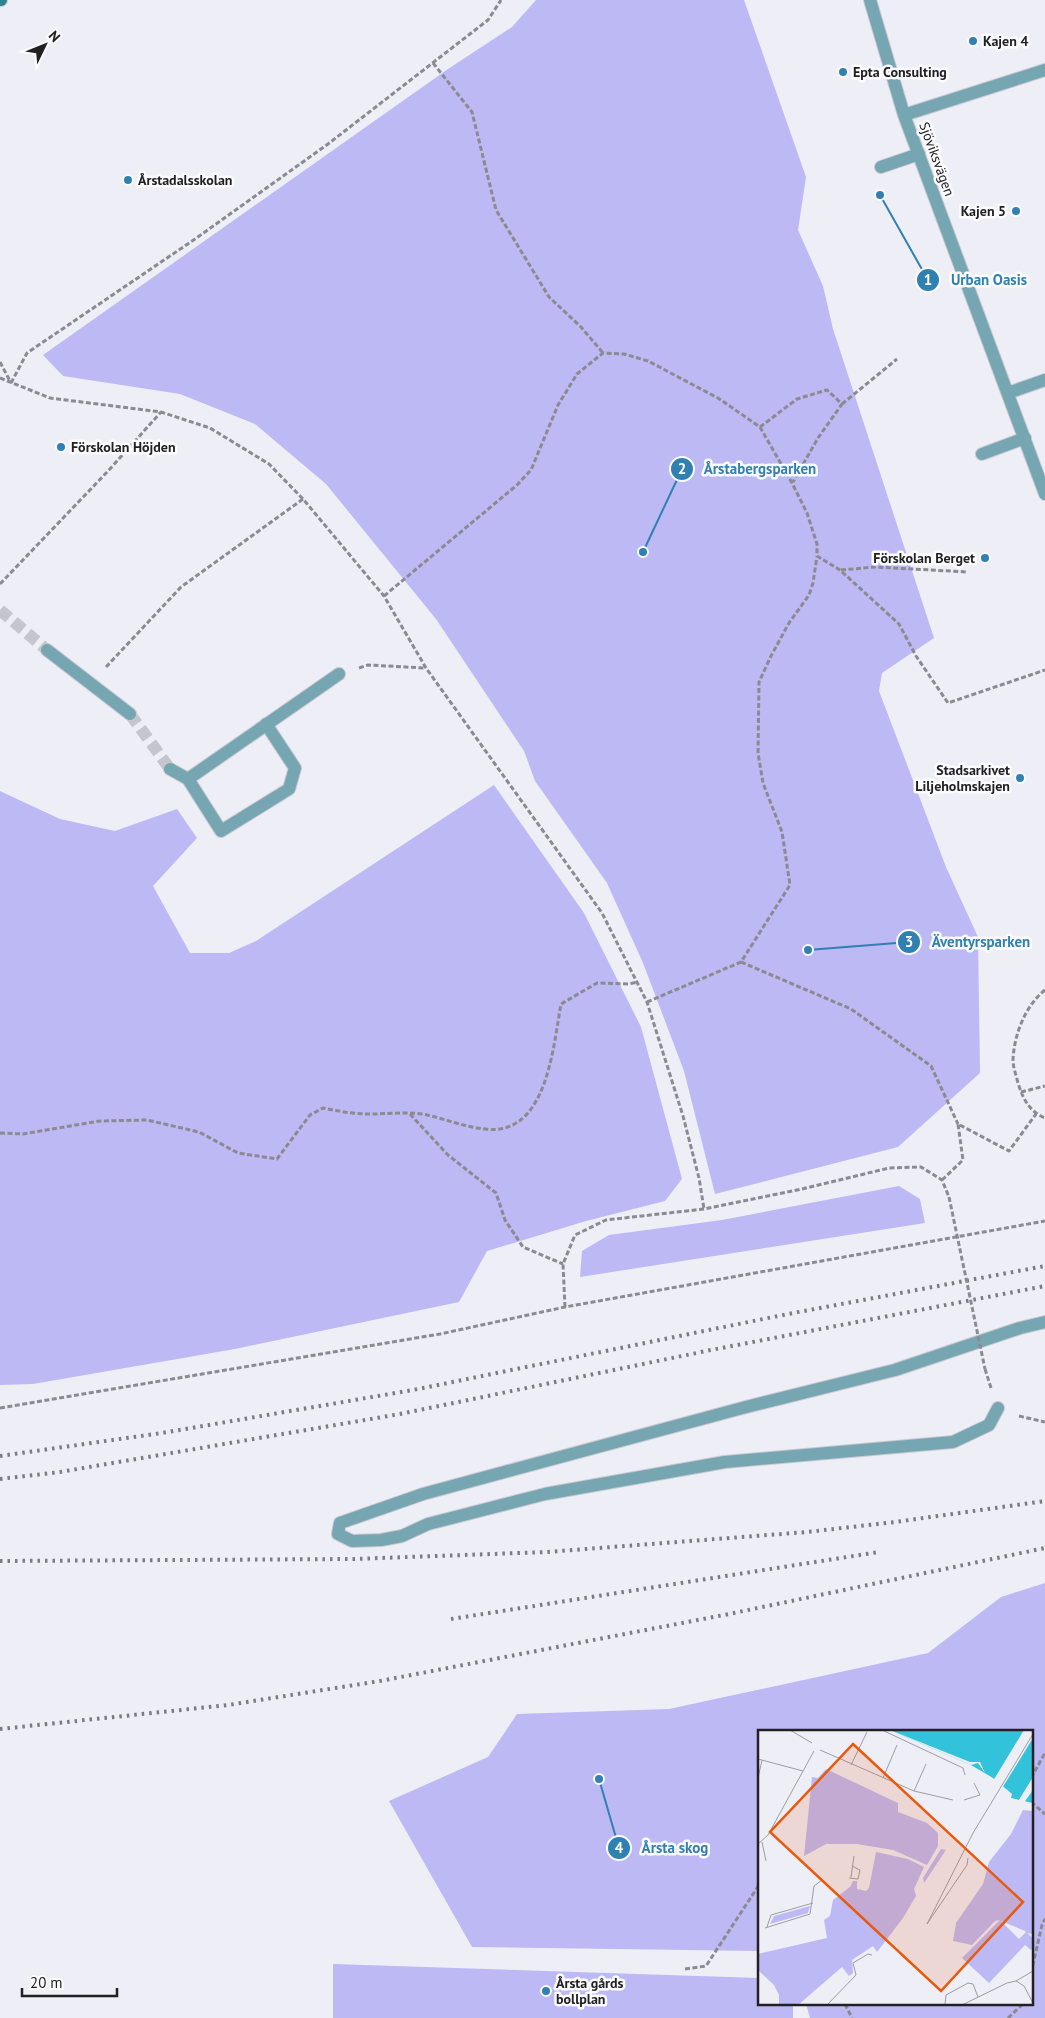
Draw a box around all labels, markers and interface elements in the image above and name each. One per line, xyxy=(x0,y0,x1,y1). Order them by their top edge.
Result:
north arrow xyxy=(20,20,70,70)
text: N xyxy=(45,27,64,46)
place label: Kajen 4 xyxy=(983,32,1028,50)
marker: Kajen 4 xyxy=(967,35,979,47)
place label: Epta Consulting xyxy=(853,63,947,81)
marker: Epta Consulting xyxy=(837,66,849,78)
street label: Sjöviksvägen xyxy=(915,119,959,199)
place label: Årstadalsskolan xyxy=(138,171,232,189)
marker: Årstadalsskolan xyxy=(122,174,134,186)
place label: Kajen 5 xyxy=(961,202,1006,220)
marker: Kajen 5 xyxy=(1010,205,1022,217)
callout: Urban Oasis xyxy=(916,265,1037,295)
text: 1 xyxy=(924,270,932,289)
text: Urban Oasis xyxy=(951,270,1027,289)
place label: Förskolan Höjden xyxy=(71,438,176,456)
marker: Förskolan Höjden xyxy=(55,441,67,453)
callout: Årstabergsparken xyxy=(669,454,827,484)
text: 2 xyxy=(678,459,686,478)
text: Årstabergsparken xyxy=(704,459,816,478)
place label: Förskolan Berget xyxy=(873,549,975,567)
marker: Förskolan Berget xyxy=(979,552,991,564)
place label: Stadsarkivet Liljeholmskajen xyxy=(915,761,1010,795)
marker: Stadsarkivet Liljeholmskajen xyxy=(1014,772,1026,784)
callout: Äventyrsparken xyxy=(897,927,1040,957)
text: 3 xyxy=(905,932,913,951)
text: Äventyrsparken xyxy=(932,932,1030,951)
inset map xyxy=(758,1730,1032,2006)
callout: Årsta skog xyxy=(607,1833,718,1863)
text: 4 xyxy=(615,1838,624,1857)
text: Årsta skog xyxy=(642,1838,708,1857)
scale bar xyxy=(22,1966,118,1998)
text: 20 m xyxy=(30,1973,63,1992)
place label: Årsta gårds bollplan xyxy=(556,1974,624,2008)
marker: Årsta gårds bollplan xyxy=(540,1985,552,1997)

